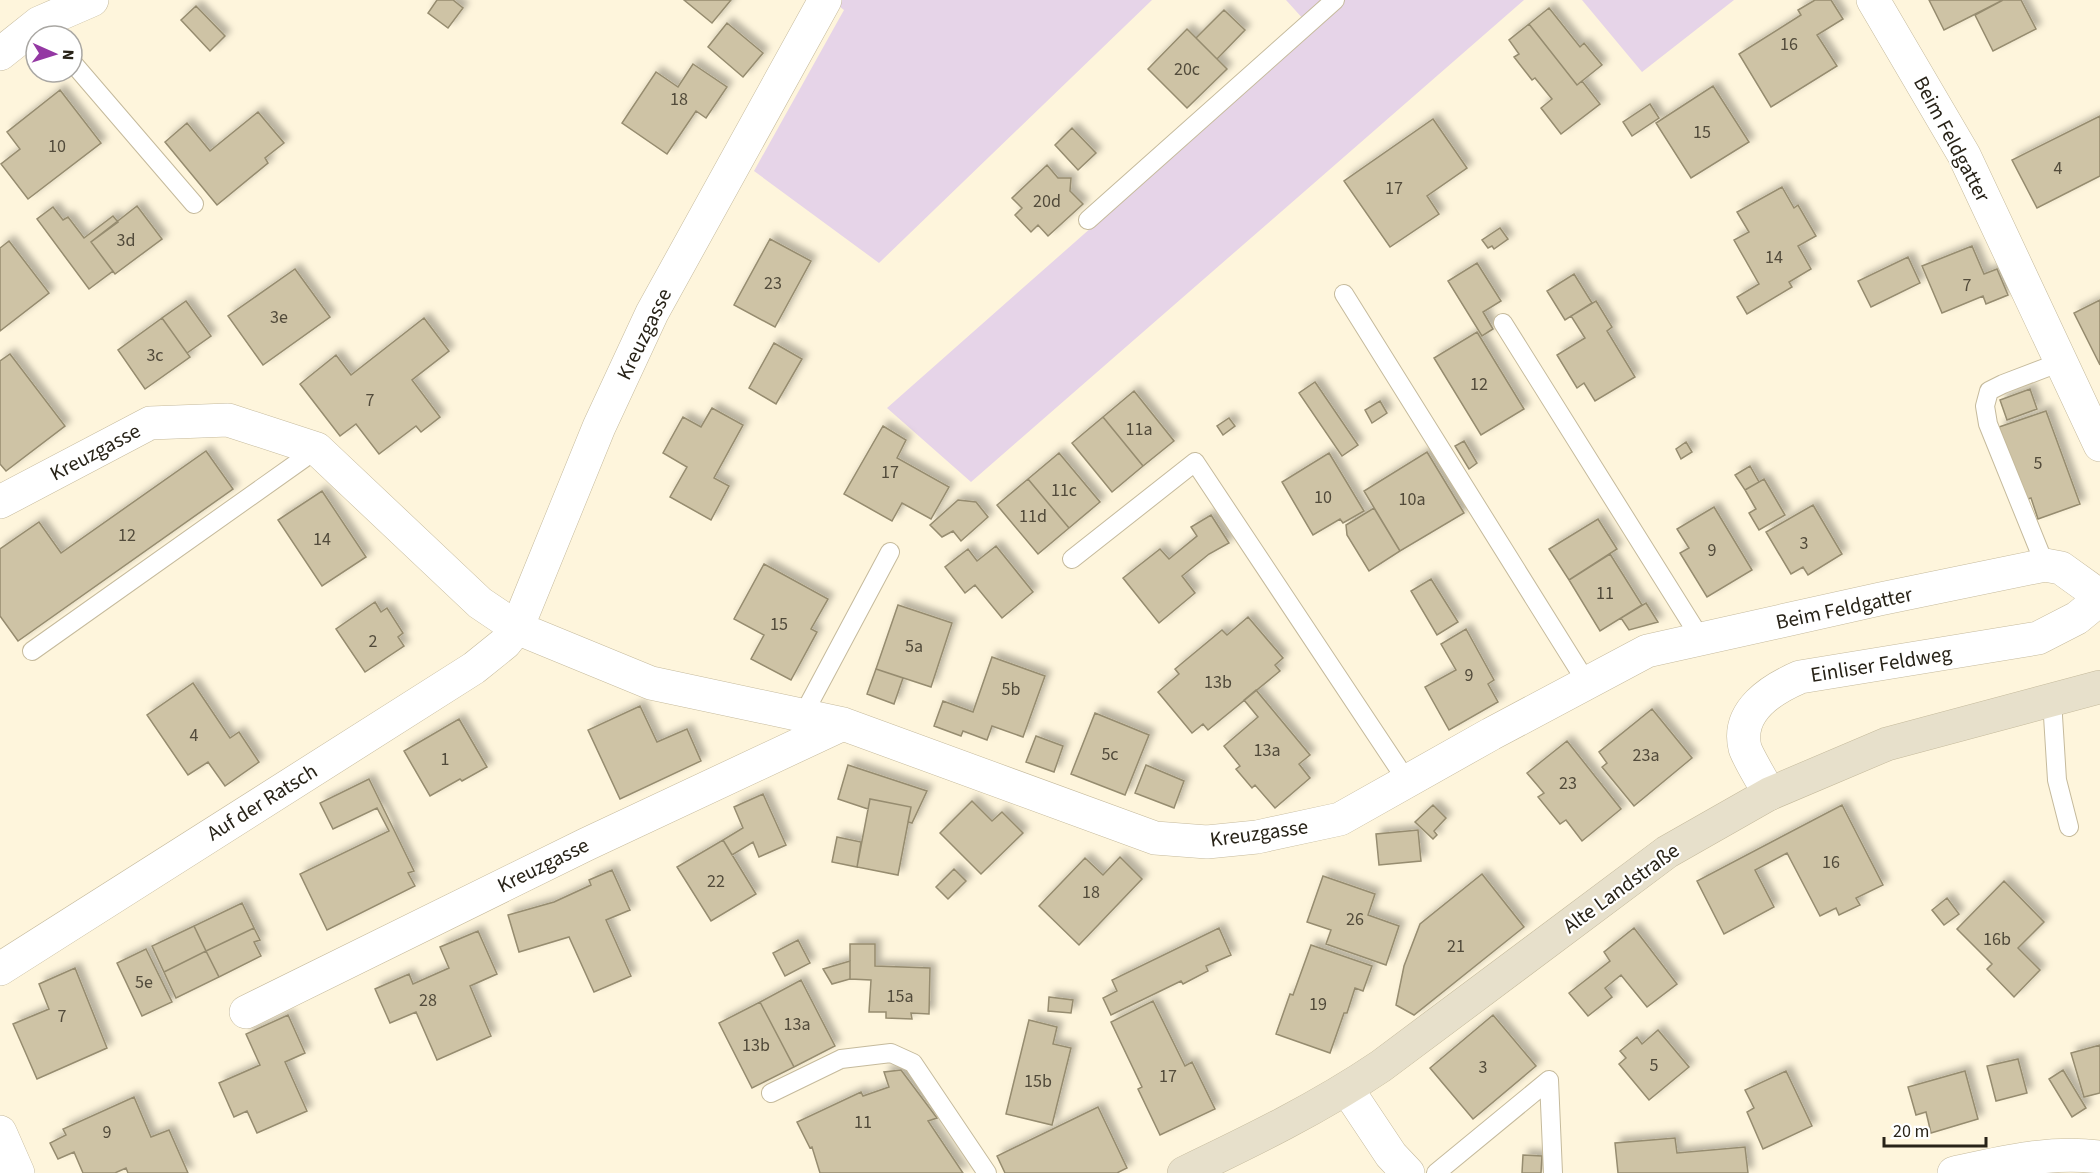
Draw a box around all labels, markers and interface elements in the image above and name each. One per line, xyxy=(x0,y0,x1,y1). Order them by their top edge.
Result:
north arrow xyxy=(24,24,84,84)
house number: 16 xyxy=(1780,32,1798,57)
text: N xyxy=(57,49,79,61)
house number: 20c xyxy=(1174,57,1200,82)
street label: Beim Feldgatter xyxy=(1906,71,1998,208)
house number: 18 xyxy=(670,87,688,112)
house number: 15 xyxy=(1693,120,1711,145)
house number: 10 xyxy=(48,134,66,159)
house number: 4 xyxy=(2054,156,2063,181)
house number: 17 xyxy=(1385,176,1403,201)
house number: 20d xyxy=(1033,189,1061,214)
house number: 3d xyxy=(117,228,135,253)
house number: 14 xyxy=(1765,245,1783,270)
house number: 23 xyxy=(764,271,782,296)
house number: 7 xyxy=(1963,273,1972,298)
street label: Kreuzgasse xyxy=(609,283,679,385)
house number: 3e xyxy=(270,305,288,330)
house number: 3c xyxy=(146,343,164,368)
house number: 12 xyxy=(1470,372,1488,397)
house number: 7 xyxy=(366,388,375,413)
street label: Kreuzgasse xyxy=(44,416,146,488)
house number: 11a xyxy=(1126,417,1152,442)
house number: 5 xyxy=(2034,451,2043,476)
house number: 17 xyxy=(881,460,899,485)
house number: 11c xyxy=(1051,478,1077,503)
house number: 10 xyxy=(1314,485,1332,510)
house number: 10a xyxy=(1399,487,1425,512)
house number: 11d xyxy=(1019,504,1047,529)
house number: 12 xyxy=(118,523,136,548)
house number: 14 xyxy=(313,527,331,552)
house number: 3 xyxy=(1800,531,1809,556)
house number: 9 xyxy=(1708,538,1717,563)
street label: Beim Feldgatter xyxy=(1773,579,1916,637)
house number: 11 xyxy=(1596,581,1614,606)
house number: 15 xyxy=(770,612,788,637)
house number: 2 xyxy=(369,629,378,654)
house number: 5a xyxy=(905,634,923,659)
street label: Einliser Feldweg xyxy=(1808,638,1954,690)
house number: 9 xyxy=(1465,663,1474,688)
house number: 13b xyxy=(1204,670,1232,695)
house number: 5b xyxy=(1002,677,1020,702)
house number: 4 xyxy=(190,723,199,748)
house number: 13a xyxy=(1254,738,1280,763)
house number: 5c xyxy=(1101,742,1119,767)
house number: 23a xyxy=(1633,743,1659,768)
house number: 1 xyxy=(441,747,449,772)
street label: Auf der Ratsch xyxy=(201,756,323,848)
house number: 23 xyxy=(1559,771,1577,796)
street label: Kreuzgasse xyxy=(1208,811,1310,855)
street label: Kreuzgasse xyxy=(492,830,594,900)
street label: Alte Landstraße xyxy=(1557,835,1685,941)
house number: 16 xyxy=(1822,850,1840,875)
house number: 22 xyxy=(707,869,725,894)
house number: 18 xyxy=(1082,880,1100,905)
house number: 26 xyxy=(1346,907,1364,932)
house number: 16b xyxy=(1983,927,2011,952)
house number: 21 xyxy=(1447,934,1465,959)
house number: 5e xyxy=(135,970,153,995)
house number: 15a xyxy=(887,984,913,1009)
house number: 28 xyxy=(419,988,437,1013)
house number: 19 xyxy=(1309,992,1327,1017)
house number: 7 xyxy=(58,1004,67,1029)
house number: 13a xyxy=(784,1012,810,1037)
house number: 13b xyxy=(742,1033,770,1058)
house number: 5 xyxy=(1650,1053,1659,1078)
house number: 3 xyxy=(1479,1055,1488,1080)
house number: 17 xyxy=(1159,1064,1177,1089)
house number: 15b xyxy=(1024,1069,1052,1094)
house number: 11 xyxy=(854,1110,872,1135)
scale bar xyxy=(1884,1110,1986,1148)
text: 20 m xyxy=(1893,1119,1929,1144)
house number: 9 xyxy=(103,1120,112,1145)

